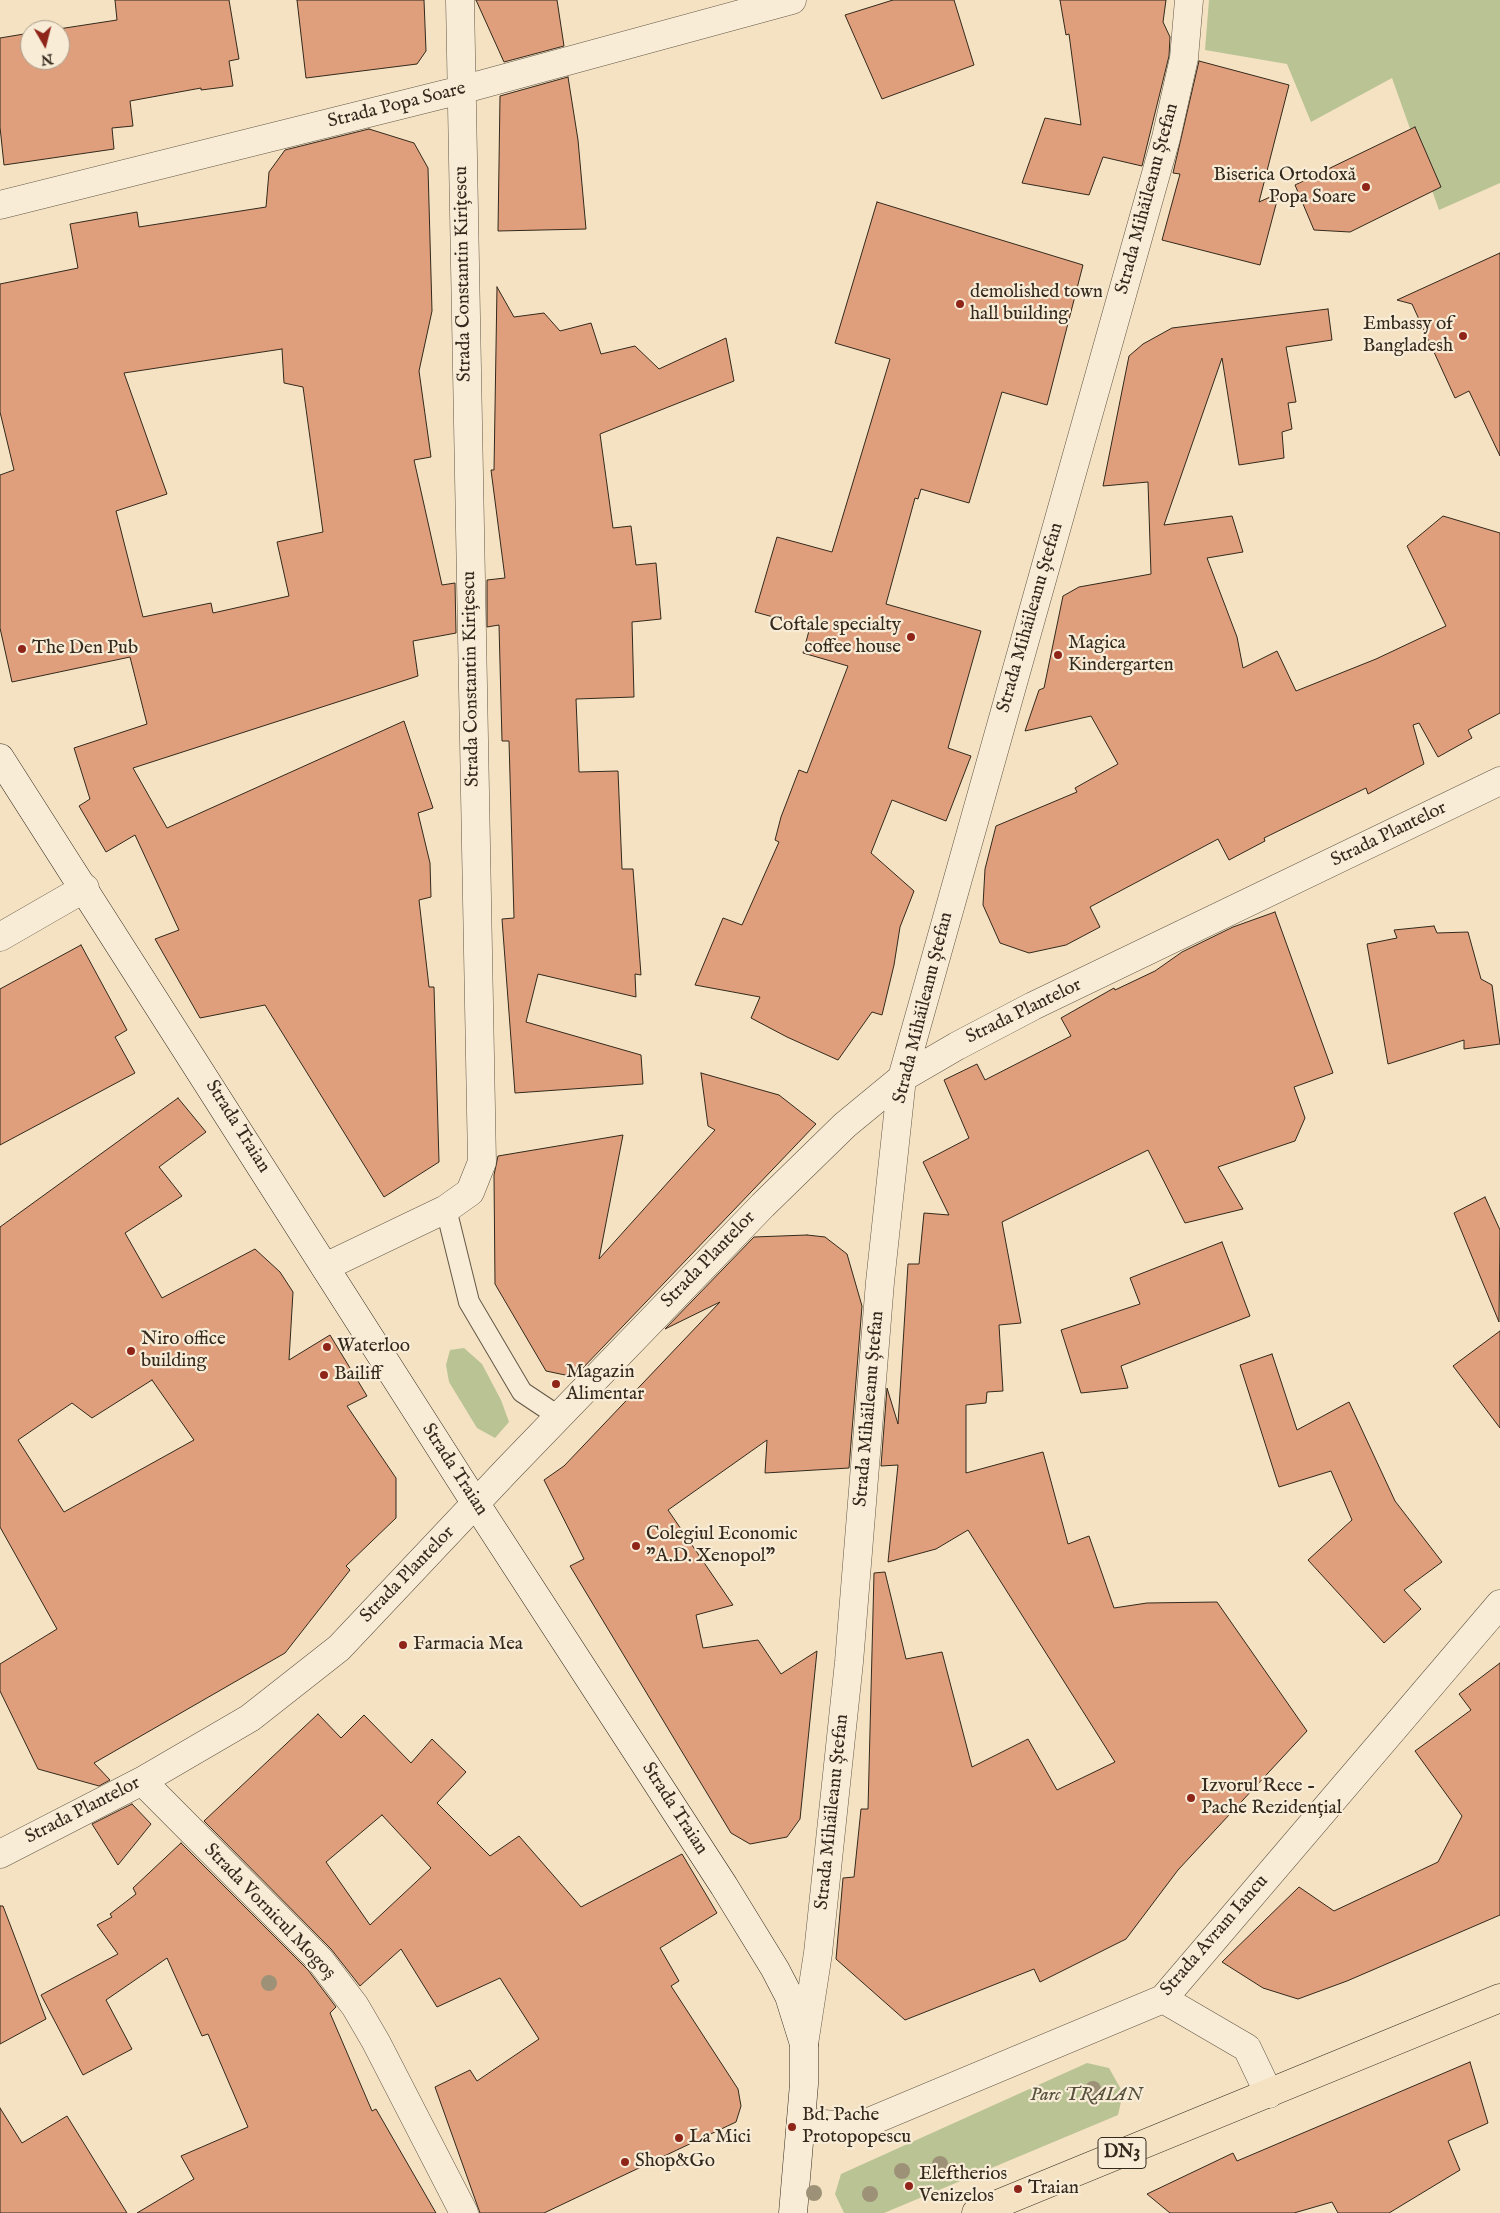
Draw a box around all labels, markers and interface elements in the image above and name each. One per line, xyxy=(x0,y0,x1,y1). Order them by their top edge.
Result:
north arrow xyxy=(20,20,70,70)
text: N xyxy=(40,49,54,69)
street label: Strada Popa Soare xyxy=(326,78,468,134)
street label: Strada Mihăileanu Ștefan xyxy=(1112,101,1184,297)
place label: Biserica Ortodoxă Popa Soare xyxy=(1213,165,1356,209)
street label: Strada Constantin Kirițescu xyxy=(451,166,477,382)
marker: Biserica Ortodoxă Popa Soare xyxy=(1360,181,1372,193)
place label: demolished town hall building xyxy=(970,282,1103,326)
marker: demolished town hall building xyxy=(954,298,966,310)
place label: Embassy of Bangladesh xyxy=(1363,314,1453,358)
marker: Embassy of Bangladesh xyxy=(1457,330,1469,342)
street label: Strada Mihăileanu Ștefan xyxy=(993,520,1069,716)
street label: Strada Constantin Kirițescu xyxy=(459,571,485,787)
place label: Coftale specialty coffee house xyxy=(769,615,901,659)
marker: Coftale specialty coffee house xyxy=(905,631,917,643)
place label: Magica Kindergarten xyxy=(1068,633,1174,677)
place label: The Den Pub xyxy=(32,638,138,660)
marker: The Den Pub xyxy=(16,643,28,655)
marker: Magica Kindergarten xyxy=(1052,649,1064,661)
street label: Strada Plantelor xyxy=(1327,797,1451,873)
street label: Strada Mihăileanu Ștefan xyxy=(889,910,959,1106)
street label: Strada Plantelor xyxy=(962,974,1086,1050)
street label: Strada Traian xyxy=(200,1076,274,1178)
street label: Strada Plantelor xyxy=(657,1207,761,1313)
street label: Strada Mihăileanu Ștefan xyxy=(850,1310,890,1508)
place label: Niro office building xyxy=(141,1329,226,1373)
place label: Waterloo xyxy=(337,1336,410,1358)
marker: Waterloo xyxy=(321,1341,333,1353)
marker: Niro office building xyxy=(125,1345,137,1357)
place label: Magazin Alimentar xyxy=(566,1362,644,1406)
place label: Bailiff xyxy=(334,1364,381,1386)
marker: Bailiff xyxy=(318,1369,330,1381)
marker: Magazin Alimentar xyxy=(550,1378,562,1390)
street label: Strada Traian xyxy=(416,1420,492,1520)
street label: Strada Plantelor xyxy=(356,1522,460,1628)
place label: Colegiul Economic "A.D. Xenopol" xyxy=(646,1524,798,1568)
marker: Colegiul Economic "A.D. Xenopol" xyxy=(630,1540,642,1552)
place label: Farmacia Mea xyxy=(413,1634,523,1656)
marker: Farmacia Mea xyxy=(397,1639,409,1651)
street label: Strada Mihăileanu Ștefan xyxy=(811,1713,855,1911)
street label: Strada Traian xyxy=(636,1759,712,1859)
street label: Strada Plantelor xyxy=(22,1772,144,1850)
place label: Izvorul Rece - Pache Rezidențial xyxy=(1201,1776,1342,1820)
marker: Izvorul Rece - Pache Rezidențial xyxy=(1185,1792,1197,1804)
street label: Strada Vornicul Mogoș xyxy=(198,1839,340,1985)
street label: Strada Avram Iancu xyxy=(1156,1871,1274,2001)
park label: Parc TRAIAN xyxy=(1030,2085,1142,2107)
place label: Bd. Pache Protopopescu xyxy=(802,2105,911,2149)
marker: Bd. Pache Protopopescu xyxy=(786,2121,798,2133)
place label: La Mici xyxy=(689,2127,751,2149)
marker: La Mici xyxy=(673,2132,685,2144)
road number: DN3 xyxy=(1098,2138,1146,2168)
place label: Shop&Go xyxy=(635,2151,715,2173)
marker: Shop&Go xyxy=(619,2156,631,2168)
place label: Eleftherios Venizelos xyxy=(919,2164,1007,2208)
place label: Traian xyxy=(1028,2178,1079,2200)
marker: Eleftherios Venizelos xyxy=(903,2180,915,2192)
marker: Traian xyxy=(1012,2183,1024,2195)

